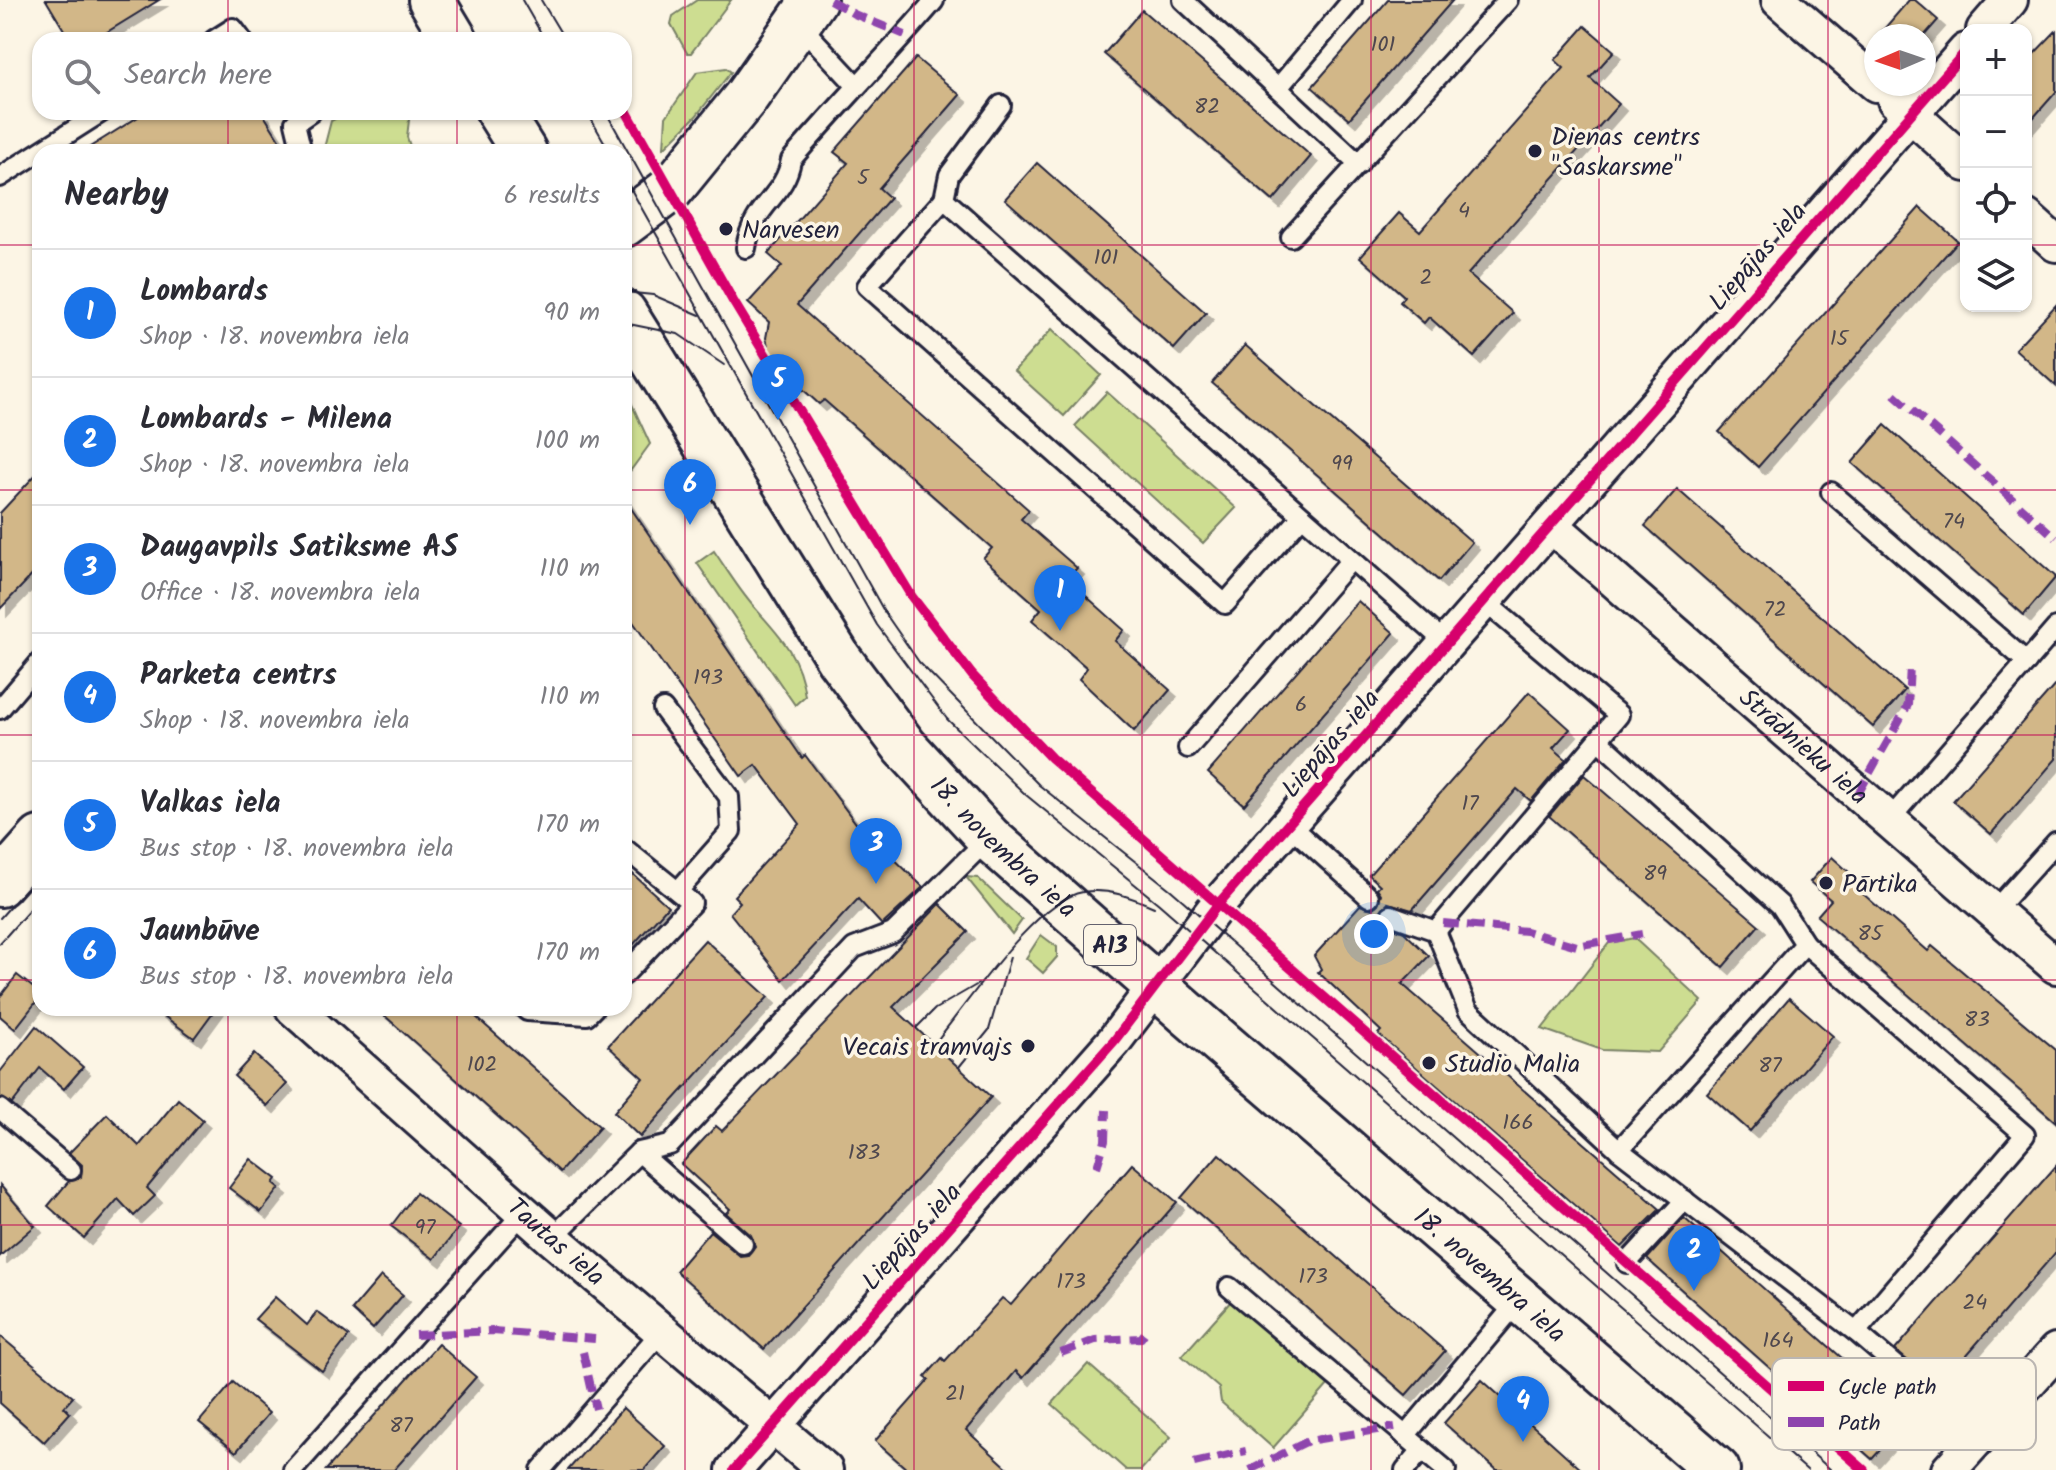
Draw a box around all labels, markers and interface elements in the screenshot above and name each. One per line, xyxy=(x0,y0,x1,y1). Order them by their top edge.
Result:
north arrow xyxy=(1864,24,1936,96)
map controls xyxy=(1960,24,2032,312)
button: + xyxy=(1960,24,2032,96)
house number: 101 xyxy=(1371,28,1395,63)
search box xyxy=(32,32,632,120)
text: Search here xyxy=(124,52,272,100)
icon: search xyxy=(60,54,104,98)
house number: 82 xyxy=(1194,90,1220,125)
button: − xyxy=(1960,96,2032,168)
place label: Dienas centrs "Saskarsme" xyxy=(1551,117,1700,189)
marker: Dienas centrs "Saskarsme" xyxy=(1526,142,1544,160)
house number: 5 xyxy=(857,161,870,196)
button: locate xyxy=(1960,168,2032,240)
text: Nearby xyxy=(64,169,169,223)
text: 6 results xyxy=(504,175,600,217)
street label: Liepājas iela xyxy=(1699,193,1818,321)
house number: 4 xyxy=(1458,194,1470,229)
place label: Narvesen xyxy=(742,210,840,252)
marker: Narvesen xyxy=(717,220,735,238)
button: layers xyxy=(1960,240,2032,312)
house number: 101 xyxy=(1094,241,1118,276)
house number: 2 xyxy=(1420,261,1432,296)
text: Lombards xyxy=(140,268,268,316)
text: 1 xyxy=(86,292,94,334)
text: 90 m xyxy=(543,292,600,334)
text: Shop · 18. novembra iela xyxy=(140,316,410,358)
house number: 15 xyxy=(1830,322,1850,357)
pin: 5 xyxy=(752,354,804,420)
text: Lombards - Milena xyxy=(140,396,392,444)
text: 2 xyxy=(82,420,98,462)
text: 100 m xyxy=(535,420,600,462)
text: Shop · 18. novembra iela xyxy=(140,444,410,486)
house number: 99 xyxy=(1331,447,1353,482)
pin: 6 xyxy=(664,459,716,525)
house number: 74 xyxy=(1943,505,1965,540)
text: Daugavpils Satiksme AS xyxy=(140,524,458,572)
text: 3 xyxy=(83,548,97,590)
text: 110 m xyxy=(540,548,600,590)
pin: 1 xyxy=(1034,565,1086,631)
text: Office · 18. novembra iela xyxy=(140,572,420,614)
house number: 72 xyxy=(1764,593,1786,628)
text: Parketa centrs xyxy=(140,652,337,700)
house number: 193 xyxy=(693,661,723,696)
text: 4 xyxy=(83,676,97,718)
text: 110 m xyxy=(540,676,600,718)
street label: Strādnieku iela xyxy=(1728,679,1877,816)
street label: Liepājas iela xyxy=(1272,680,1391,808)
house number: 6 xyxy=(1295,688,1307,723)
text: Shop · 18. novembra iela xyxy=(140,700,410,742)
street label: 18. novembra iela xyxy=(919,767,1086,930)
text: Valkas iela xyxy=(140,780,281,828)
house number: 17 xyxy=(1461,787,1479,822)
text: 5 xyxy=(83,804,97,846)
text: 170 m xyxy=(536,804,600,846)
pin: 3 xyxy=(850,818,902,884)
text: Bus stop · 18. novembra iela xyxy=(140,828,454,870)
house number: 89 xyxy=(1643,857,1667,892)
place label: Pārtika xyxy=(1842,864,1918,906)
marker: Pārtika xyxy=(1817,874,1835,892)
text: Jaunbūve xyxy=(140,908,260,956)
your location xyxy=(1354,914,1394,954)
house number: 85 xyxy=(1857,917,1884,952)
road number: A13 xyxy=(1084,925,1136,965)
text: 6 xyxy=(83,932,97,974)
text: 170 m xyxy=(536,932,600,974)
text: Bus stop · 18. novembra iela xyxy=(140,956,454,998)
house number: 83 xyxy=(1964,1003,1990,1038)
place label: Vecais tramvajs xyxy=(843,1027,1012,1069)
marker: Vecais tramvajs xyxy=(1019,1037,1037,1055)
place label: Studio Malia xyxy=(1445,1044,1580,1086)
house number: 102 xyxy=(467,1048,497,1083)
house number: 87 xyxy=(1758,1049,1783,1084)
marker: Studio Malia xyxy=(1420,1054,1438,1072)
house number: 166 xyxy=(1502,1106,1534,1141)
house number: 183 xyxy=(848,1136,880,1171)
street label: Liepājas iela xyxy=(852,1174,973,1301)
street label: Tautas iela xyxy=(496,1188,614,1298)
street label: 18. novembra iela xyxy=(1403,1198,1575,1354)
house number: 97 xyxy=(415,1211,436,1246)
pin: 2 xyxy=(1668,1225,1720,1291)
house number: 173 xyxy=(1298,1260,1328,1295)
house number: 173 xyxy=(1056,1265,1086,1300)
house number: 24 xyxy=(1963,1286,1987,1321)
house number: 164 xyxy=(1762,1324,1794,1359)
legend xyxy=(1772,1358,2036,1450)
text: Cycle path xyxy=(1838,1371,1937,1406)
pin: 4 xyxy=(1497,1376,1549,1442)
house number: 21 xyxy=(945,1377,965,1412)
text: Path xyxy=(1838,1407,1881,1442)
house number: 87 xyxy=(389,1409,414,1444)

